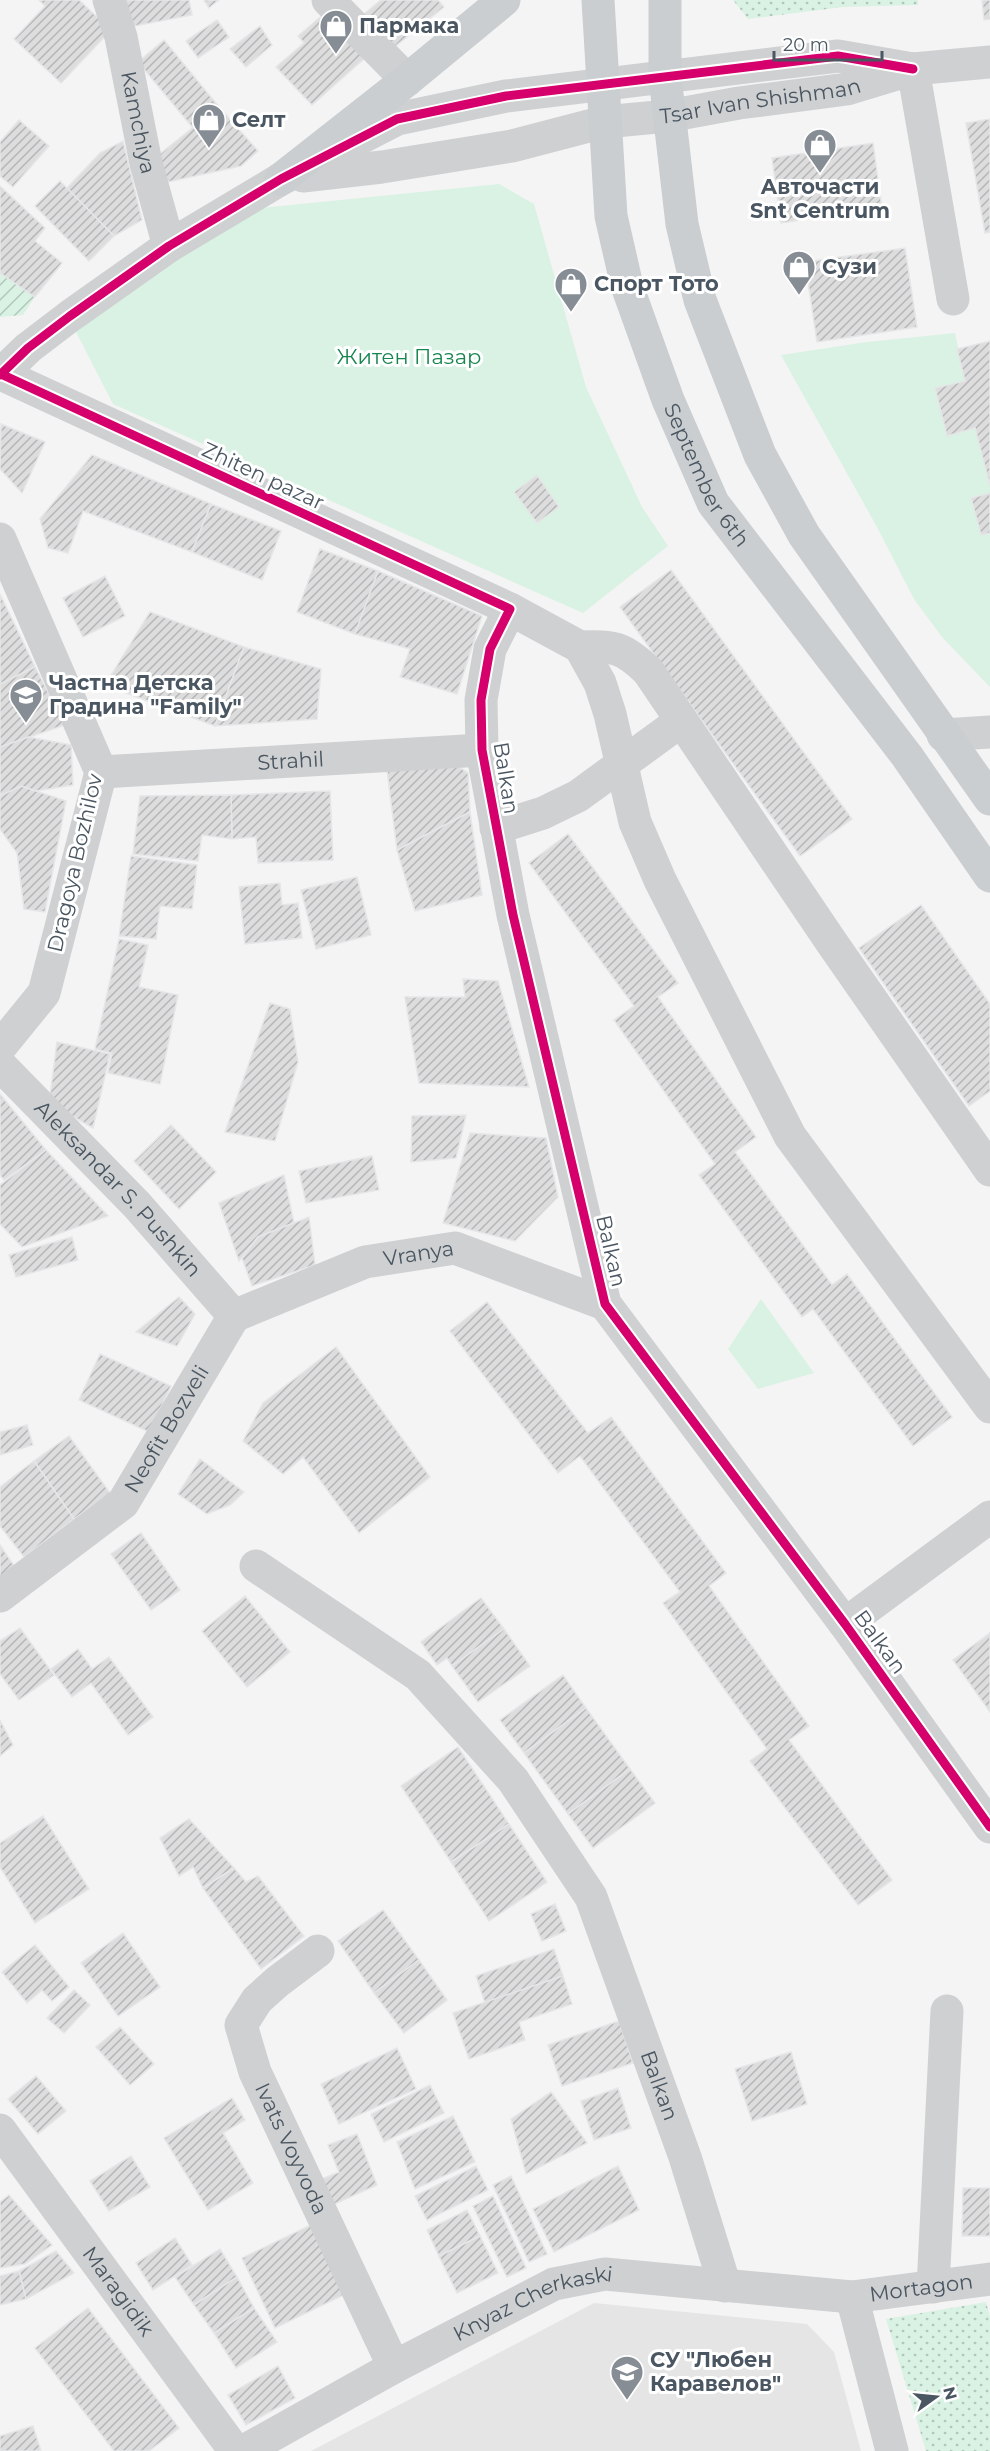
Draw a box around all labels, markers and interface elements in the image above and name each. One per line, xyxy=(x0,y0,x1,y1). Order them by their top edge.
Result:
shop icon: Пармака xyxy=(318,8,354,55)
place label: Пармака xyxy=(359,13,459,38)
scale bar xyxy=(774,24,882,62)
text: 20 m xyxy=(783,34,829,56)
street label: Kamchiya xyxy=(116,69,161,177)
street label: Tsar Ivan Shishman xyxy=(659,72,864,129)
shop icon: Селт xyxy=(191,102,227,149)
place label: Селт xyxy=(232,107,286,132)
shop icon: Авточасти Snt Centrum xyxy=(802,127,838,174)
place label: Авточасти Snt Centrum xyxy=(750,174,890,223)
shop icon: Сузи xyxy=(781,249,817,296)
place label: Сузи xyxy=(822,254,877,279)
shop icon: Спорт Тото xyxy=(553,266,589,313)
place label: Спорт Тото xyxy=(594,271,719,296)
park label: Житен Пазар xyxy=(337,344,482,369)
street label: September 6th xyxy=(659,399,755,552)
street label: Zhiten pazar xyxy=(198,436,328,515)
place label: Частна Детска Градина "Family" xyxy=(49,670,242,719)
school or university icon: Частна Детска Градина "Family" xyxy=(8,677,44,724)
street label: Balkan xyxy=(488,740,525,816)
street label: Strahil xyxy=(257,746,325,775)
street label: Dragoya Bozhilov xyxy=(42,770,107,955)
street label: Aleksandar S. Pushkin xyxy=(30,1095,207,1282)
street label: Balkan xyxy=(591,1213,632,1289)
street label: Vranya xyxy=(382,1235,456,1271)
street label: Neofit Bozveli xyxy=(119,1361,214,1497)
street label: Balkan xyxy=(849,1605,912,1679)
street label: Balkan xyxy=(636,2047,684,2124)
street label: Ivats Voyvoda xyxy=(250,2079,333,2218)
street label: Maragidik xyxy=(77,2241,160,2341)
street label: Knyaz Cherkaski xyxy=(449,2261,614,2346)
street label: Mortagon xyxy=(868,2268,974,2307)
place label: СУ "Любен Каравелов" xyxy=(650,2347,781,2396)
school or university icon: СУ "Любен Каравелов" xyxy=(609,2354,645,2401)
north arrow xyxy=(906,2367,966,2427)
text: N xyxy=(939,2385,961,2402)

